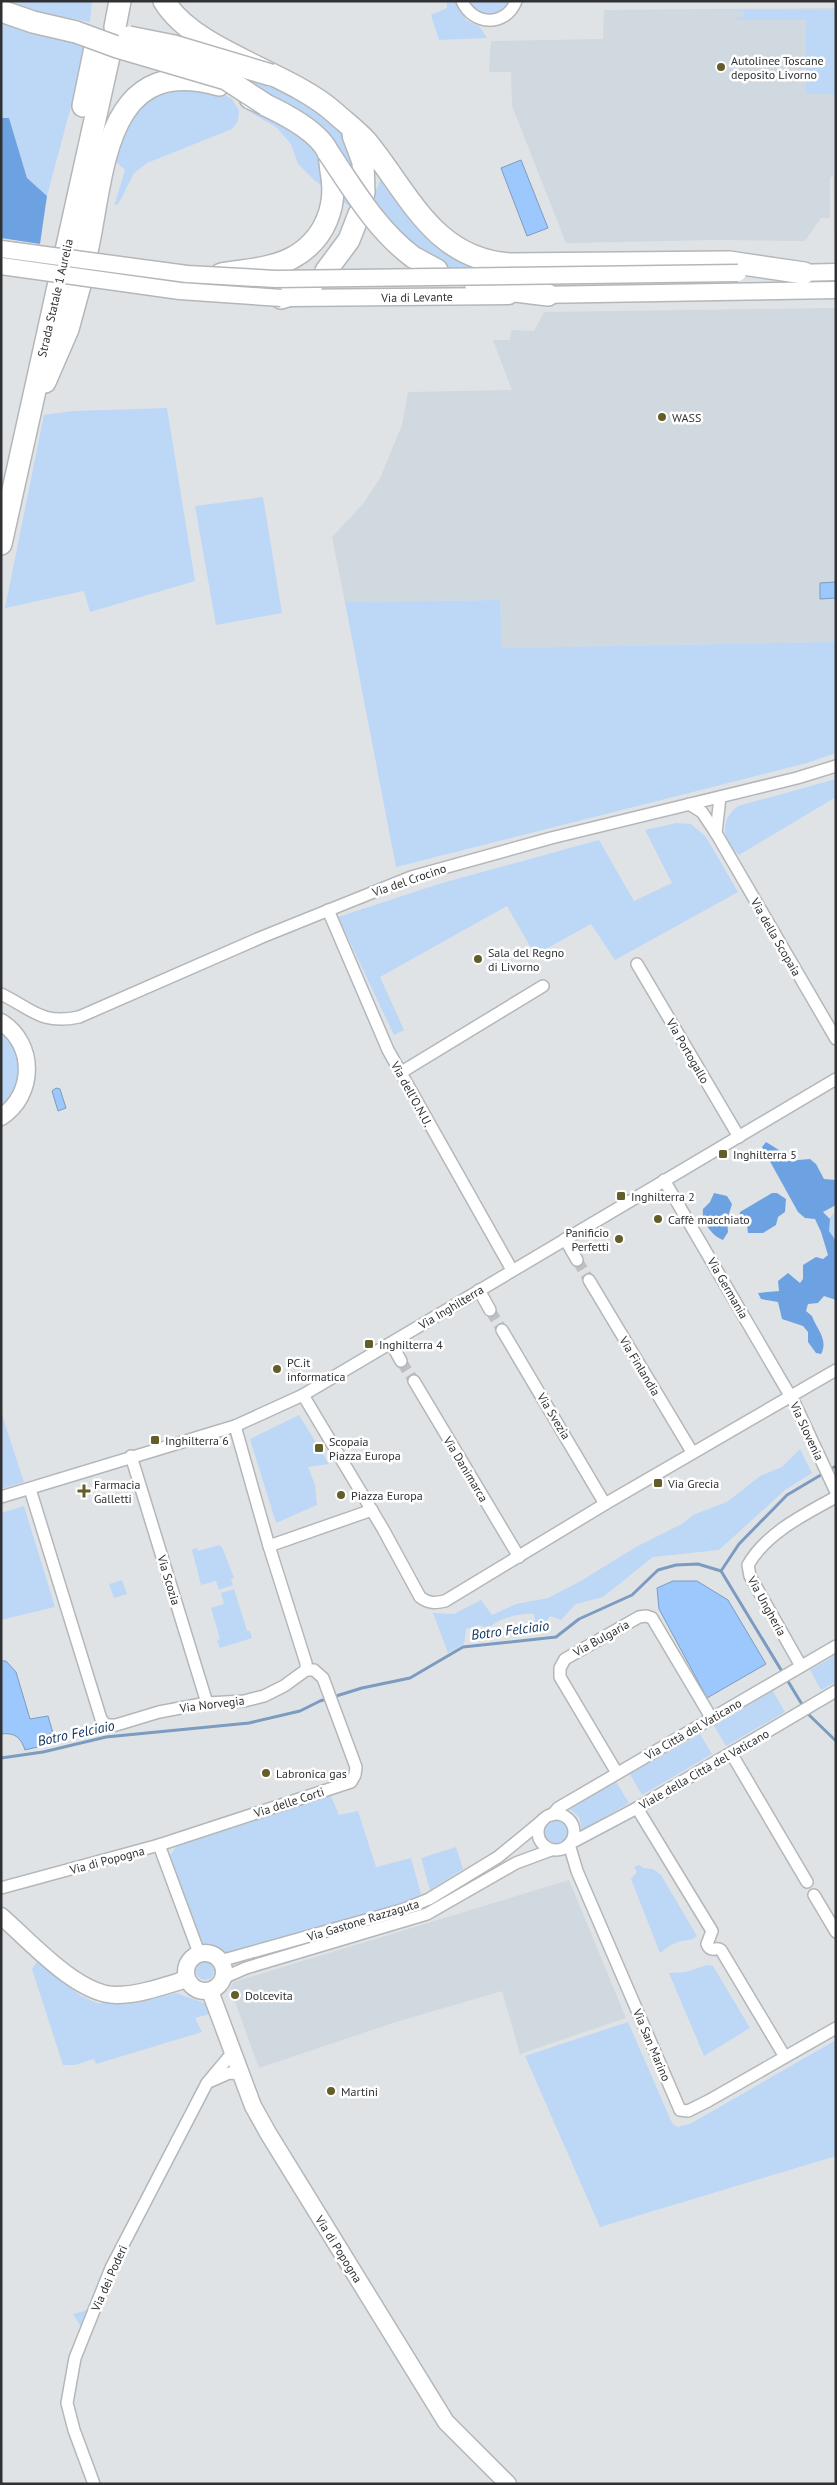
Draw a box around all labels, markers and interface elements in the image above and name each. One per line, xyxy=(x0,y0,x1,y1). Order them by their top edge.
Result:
place label: Autolinee Toscane deposito Livorno xyxy=(731,53,824,82)
marker: Autolinee Toscane deposito Livorno xyxy=(715,61,727,73)
street label: Strada Statale 1 Aurelia xyxy=(34,237,76,359)
street label: Via di Levante xyxy=(380,289,453,305)
place label: WASS xyxy=(672,410,701,425)
marker: WASS xyxy=(656,411,668,423)
street label: Via del Crocino xyxy=(369,860,448,900)
street label: Via della Scopaia xyxy=(747,895,804,979)
place label: Sala del Regno di Livorno xyxy=(488,945,564,974)
marker: Sala del Regno di Livorno xyxy=(472,953,484,965)
street label: Via Portogallo xyxy=(663,1015,713,1086)
street label: Via dell'O.N.U. xyxy=(387,1058,436,1129)
place label: Inghilterra 5 xyxy=(733,1147,797,1162)
marker: Inghilterra 5 xyxy=(717,1148,729,1160)
place label: Inghilterra 2 xyxy=(631,1189,695,1204)
marker: Inghilterra 2 xyxy=(615,1190,627,1202)
place label: Caffè macchiato xyxy=(668,1212,750,1227)
marker: Caffè macchiato xyxy=(652,1213,664,1225)
place label: Panificio Perfetti xyxy=(565,1225,609,1254)
marker: Panificio Perfetti xyxy=(613,1233,625,1245)
street label: Via Germania xyxy=(704,1254,752,1321)
street label: Via Inghilterra xyxy=(415,1282,486,1333)
street label: Via Finlandia xyxy=(616,1333,664,1399)
place label: Inghilterra 4 xyxy=(379,1337,443,1352)
marker: Inghilterra 4 xyxy=(363,1338,375,1350)
place label: PC.it informatica xyxy=(287,1355,345,1384)
marker: PC.it informatica xyxy=(271,1363,283,1375)
street label: Via Svezia xyxy=(534,1389,574,1442)
street label: Via Slovenia xyxy=(787,1398,827,1463)
place label: Inghilterra 6 xyxy=(165,1433,229,1448)
street label: Via Danimarca xyxy=(440,1433,491,1505)
marker: Inghilterra 6 xyxy=(149,1434,161,1446)
place label: Scopaia Piazza Europa xyxy=(329,1434,401,1463)
marker: Scopaia Piazza Europa xyxy=(313,1442,325,1454)
place label: Via Grecia xyxy=(667,1476,719,1491)
place label: Farmacia Galletti xyxy=(94,1477,141,1506)
marker: Via Grecia xyxy=(652,1477,664,1489)
marker: Farmacia Galletti xyxy=(78,1485,90,1497)
place label: Piazza Europa xyxy=(351,1488,423,1503)
marker: Piazza Europa xyxy=(335,1489,347,1501)
street label: Via Scozia xyxy=(154,1552,184,1607)
street label: Via Ungheria xyxy=(744,1573,790,1639)
water label: Botro Felciaio xyxy=(470,1616,550,1644)
street label: Via Bulgaria xyxy=(569,1616,632,1660)
street label: Via Norvegia xyxy=(178,1693,245,1716)
street label: Via Città del Vaticano xyxy=(641,1695,744,1763)
water label: Botro Felciaio xyxy=(36,1716,116,1750)
street label: Viale della Città del Vaticano xyxy=(635,1726,772,1813)
place label: Labronica gas xyxy=(276,1766,347,1781)
marker: Labronica gas xyxy=(260,1767,272,1779)
street label: Via delle Corti xyxy=(251,1784,326,1821)
street label: Via di Popogna xyxy=(67,1843,146,1877)
street label: Via Gastone Razzaguta xyxy=(304,1896,421,1944)
place label: Dolcevita xyxy=(245,1988,293,2003)
marker: Dolcevita xyxy=(229,1989,241,2001)
street label: Via San Marino xyxy=(630,2006,674,2083)
place label: Martini xyxy=(341,2084,378,2099)
marker: Martini xyxy=(325,2085,337,2097)
street label: Via di Popogna xyxy=(312,2212,366,2286)
street label: Via dei Poderi xyxy=(87,2243,130,2314)

